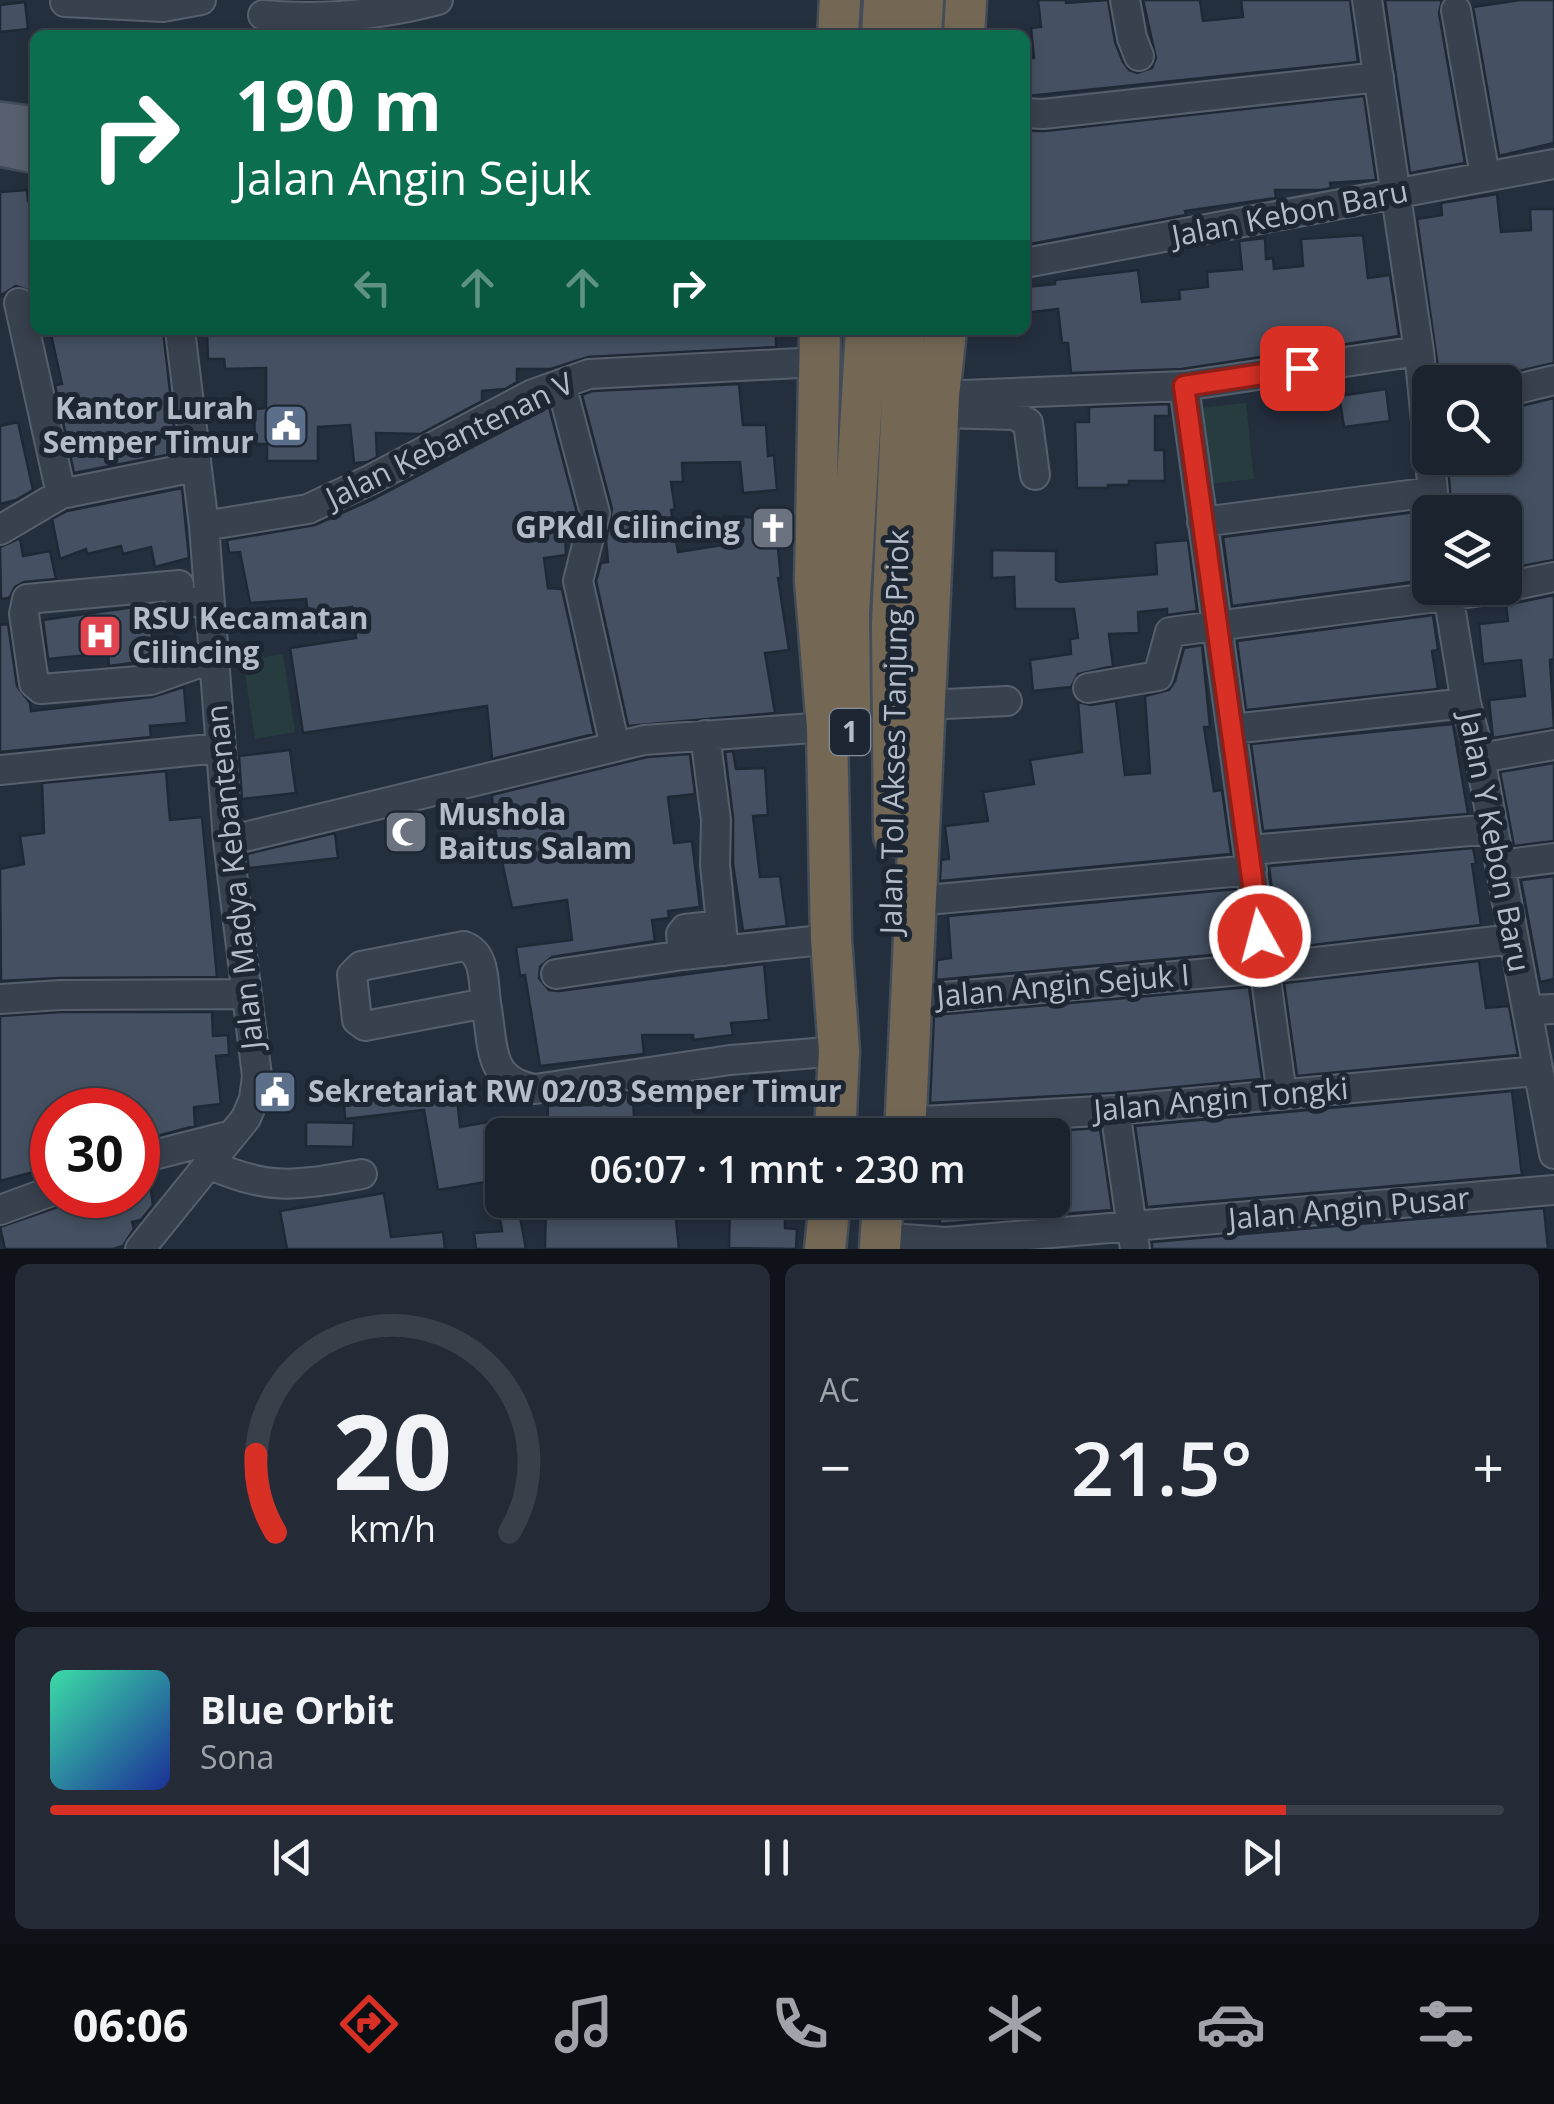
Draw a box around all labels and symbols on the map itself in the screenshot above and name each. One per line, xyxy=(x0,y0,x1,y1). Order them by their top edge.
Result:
street label: Jalan Kebon Baru xyxy=(1165,170,1411,256)
pin xyxy=(1260,326,1345,411)
street label: Jalan Kebantenan V xyxy=(316,362,580,519)
place label: Kantor Lurah Semper Timur xyxy=(43,387,254,462)
public building icon: Kantor Lurah Semper Timur xyxy=(263,403,309,449)
church icon: GPKdI Cilincing xyxy=(750,505,796,551)
place label: GPKdI Cilincing xyxy=(515,506,740,547)
street label: Jalan Tol Akses Tanjung Priok xyxy=(869,529,918,938)
place label: RSU Kecamatan Cilincing xyxy=(132,597,368,672)
hospital icon: RSU Kecamatan Cilincing xyxy=(77,613,123,659)
street label: Jalan Madya Kebantenan xyxy=(195,703,272,1054)
street label: Jalan Y Kebon Baru xyxy=(1450,705,1541,975)
road number: 1 xyxy=(830,709,870,755)
place label: Mushola Baitus Salam xyxy=(438,793,632,868)
mosque icon: Mushola Baitus Salam xyxy=(383,809,429,855)
position arrow xyxy=(1208,884,1312,988)
street label: Jalan Angin Sejuk I xyxy=(932,953,1191,1016)
street label: Jalan Angin Tongki xyxy=(1089,1067,1350,1130)
public building icon: Sekretariat RW 02/03 Semper Timur xyxy=(252,1069,298,1115)
place label: Sekretariat RW 02/03 Semper Timur xyxy=(308,1070,842,1111)
speed limit sign: 30 xyxy=(30,1088,160,1218)
street label: Jalan Angin Pusar xyxy=(1223,1177,1471,1239)

